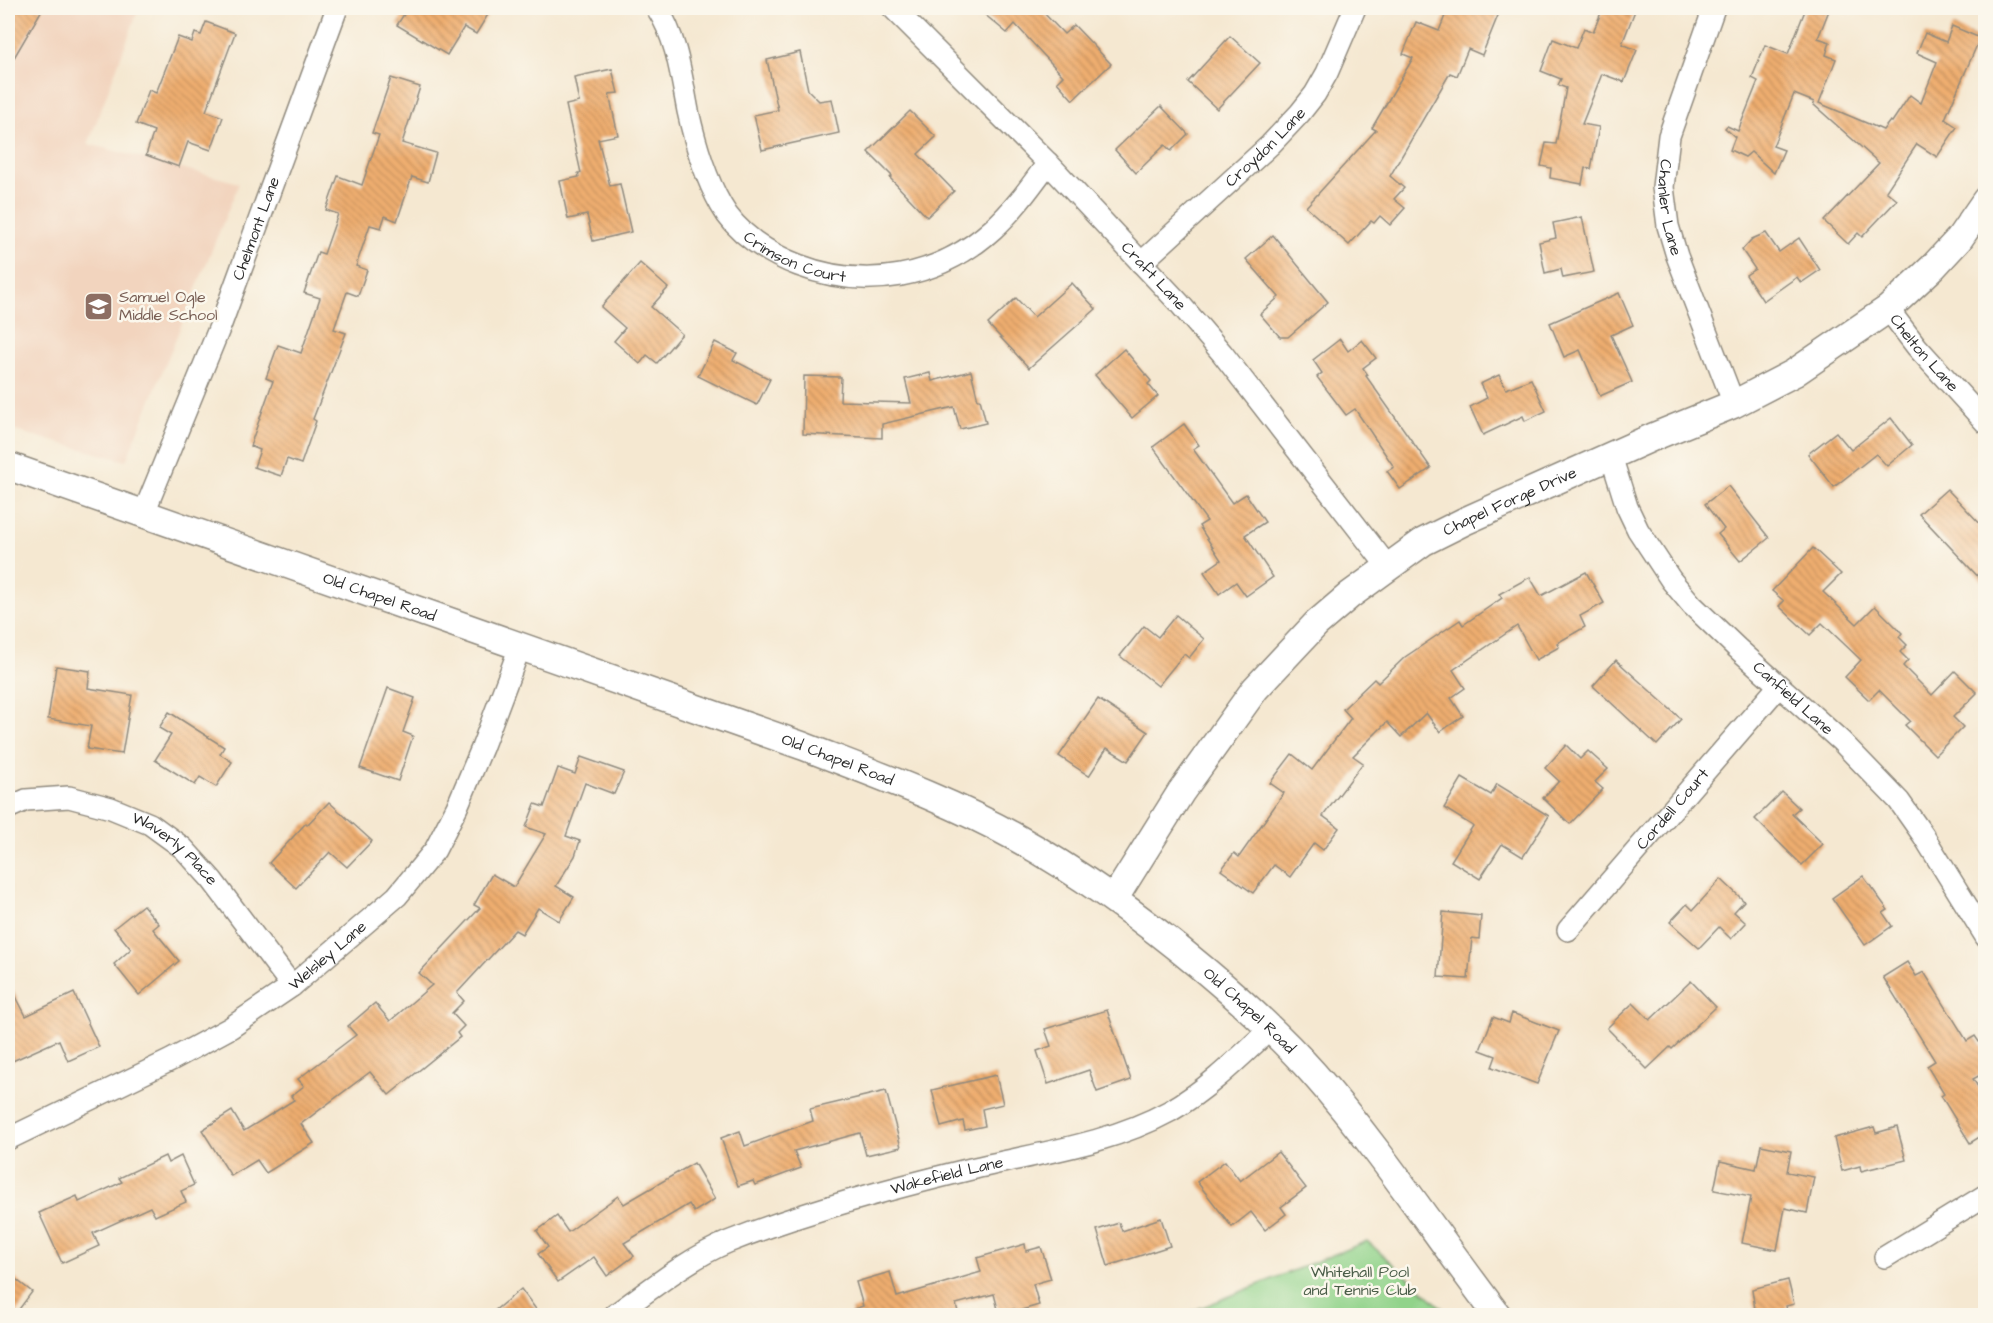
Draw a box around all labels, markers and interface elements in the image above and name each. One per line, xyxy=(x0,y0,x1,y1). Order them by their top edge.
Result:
street label: Croydon Lane xyxy=(1220,102,1311,192)
street label: Chanler Lane xyxy=(1652,158,1687,259)
street label: Chelmont Lane xyxy=(227,173,285,283)
street label: Crimson Court xyxy=(739,226,848,288)
street label: Craft Lane xyxy=(1116,237,1192,315)
place label: Samuel Ogle Middle School xyxy=(119,286,217,326)
school or university icon: Samuel Ogle Middle School xyxy=(82,290,114,322)
street label: Chelton Lane xyxy=(1885,309,1964,397)
street label: Chapel Forge Drive xyxy=(1439,461,1581,541)
street label: Old Chapel Road xyxy=(320,567,439,627)
street label: Canfield Lane xyxy=(1748,656,1838,740)
street label: Old Chapel Road xyxy=(778,728,897,791)
street label: Cordell Court xyxy=(1631,763,1714,854)
street label: Waverly Place xyxy=(129,807,223,890)
street label: Welsley Lane xyxy=(284,916,372,995)
street label: Old Chapel Road xyxy=(1198,962,1300,1059)
street label: Wakefield Lane xyxy=(888,1151,1005,1200)
park label: Whitehall Pool and Tennis Club xyxy=(1303,1261,1417,1301)

